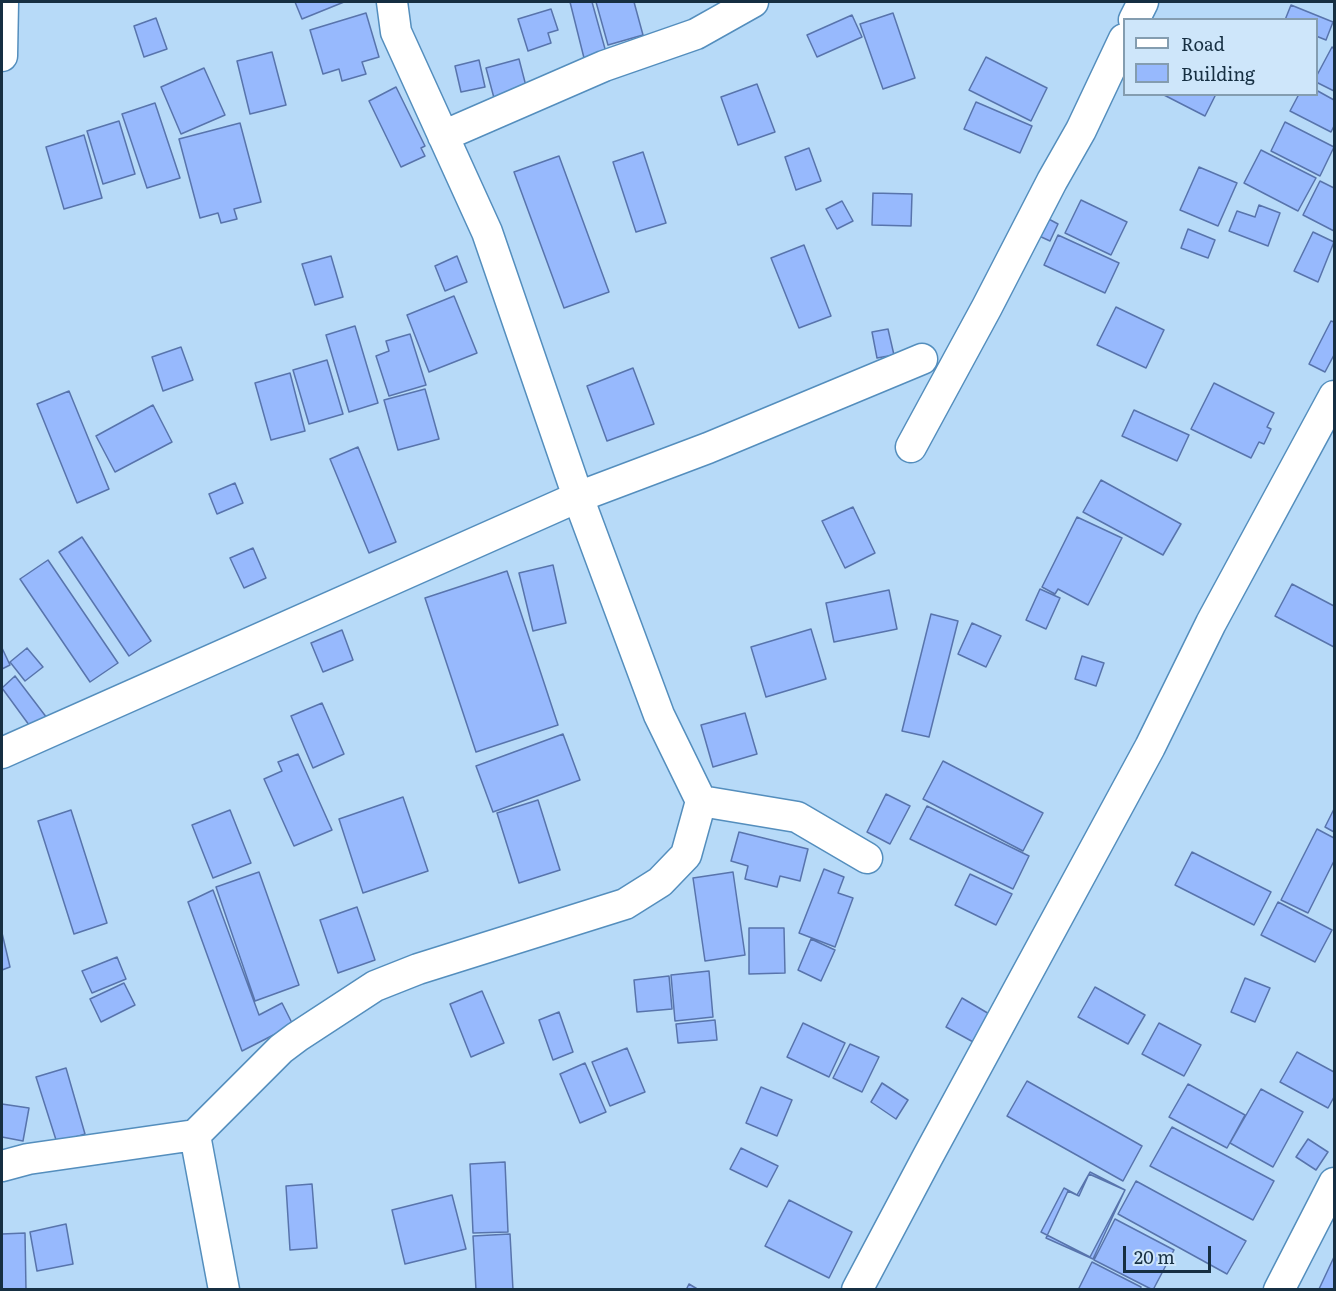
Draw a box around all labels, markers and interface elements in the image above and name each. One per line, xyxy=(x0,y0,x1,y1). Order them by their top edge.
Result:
legend xyxy=(1123,18,1318,96)
text: Road xyxy=(1181,30,1225,57)
text: Building xyxy=(1181,60,1255,87)
scale bar xyxy=(1126,1234,1214,1272)
text: 20 m xyxy=(1134,1243,1175,1270)

